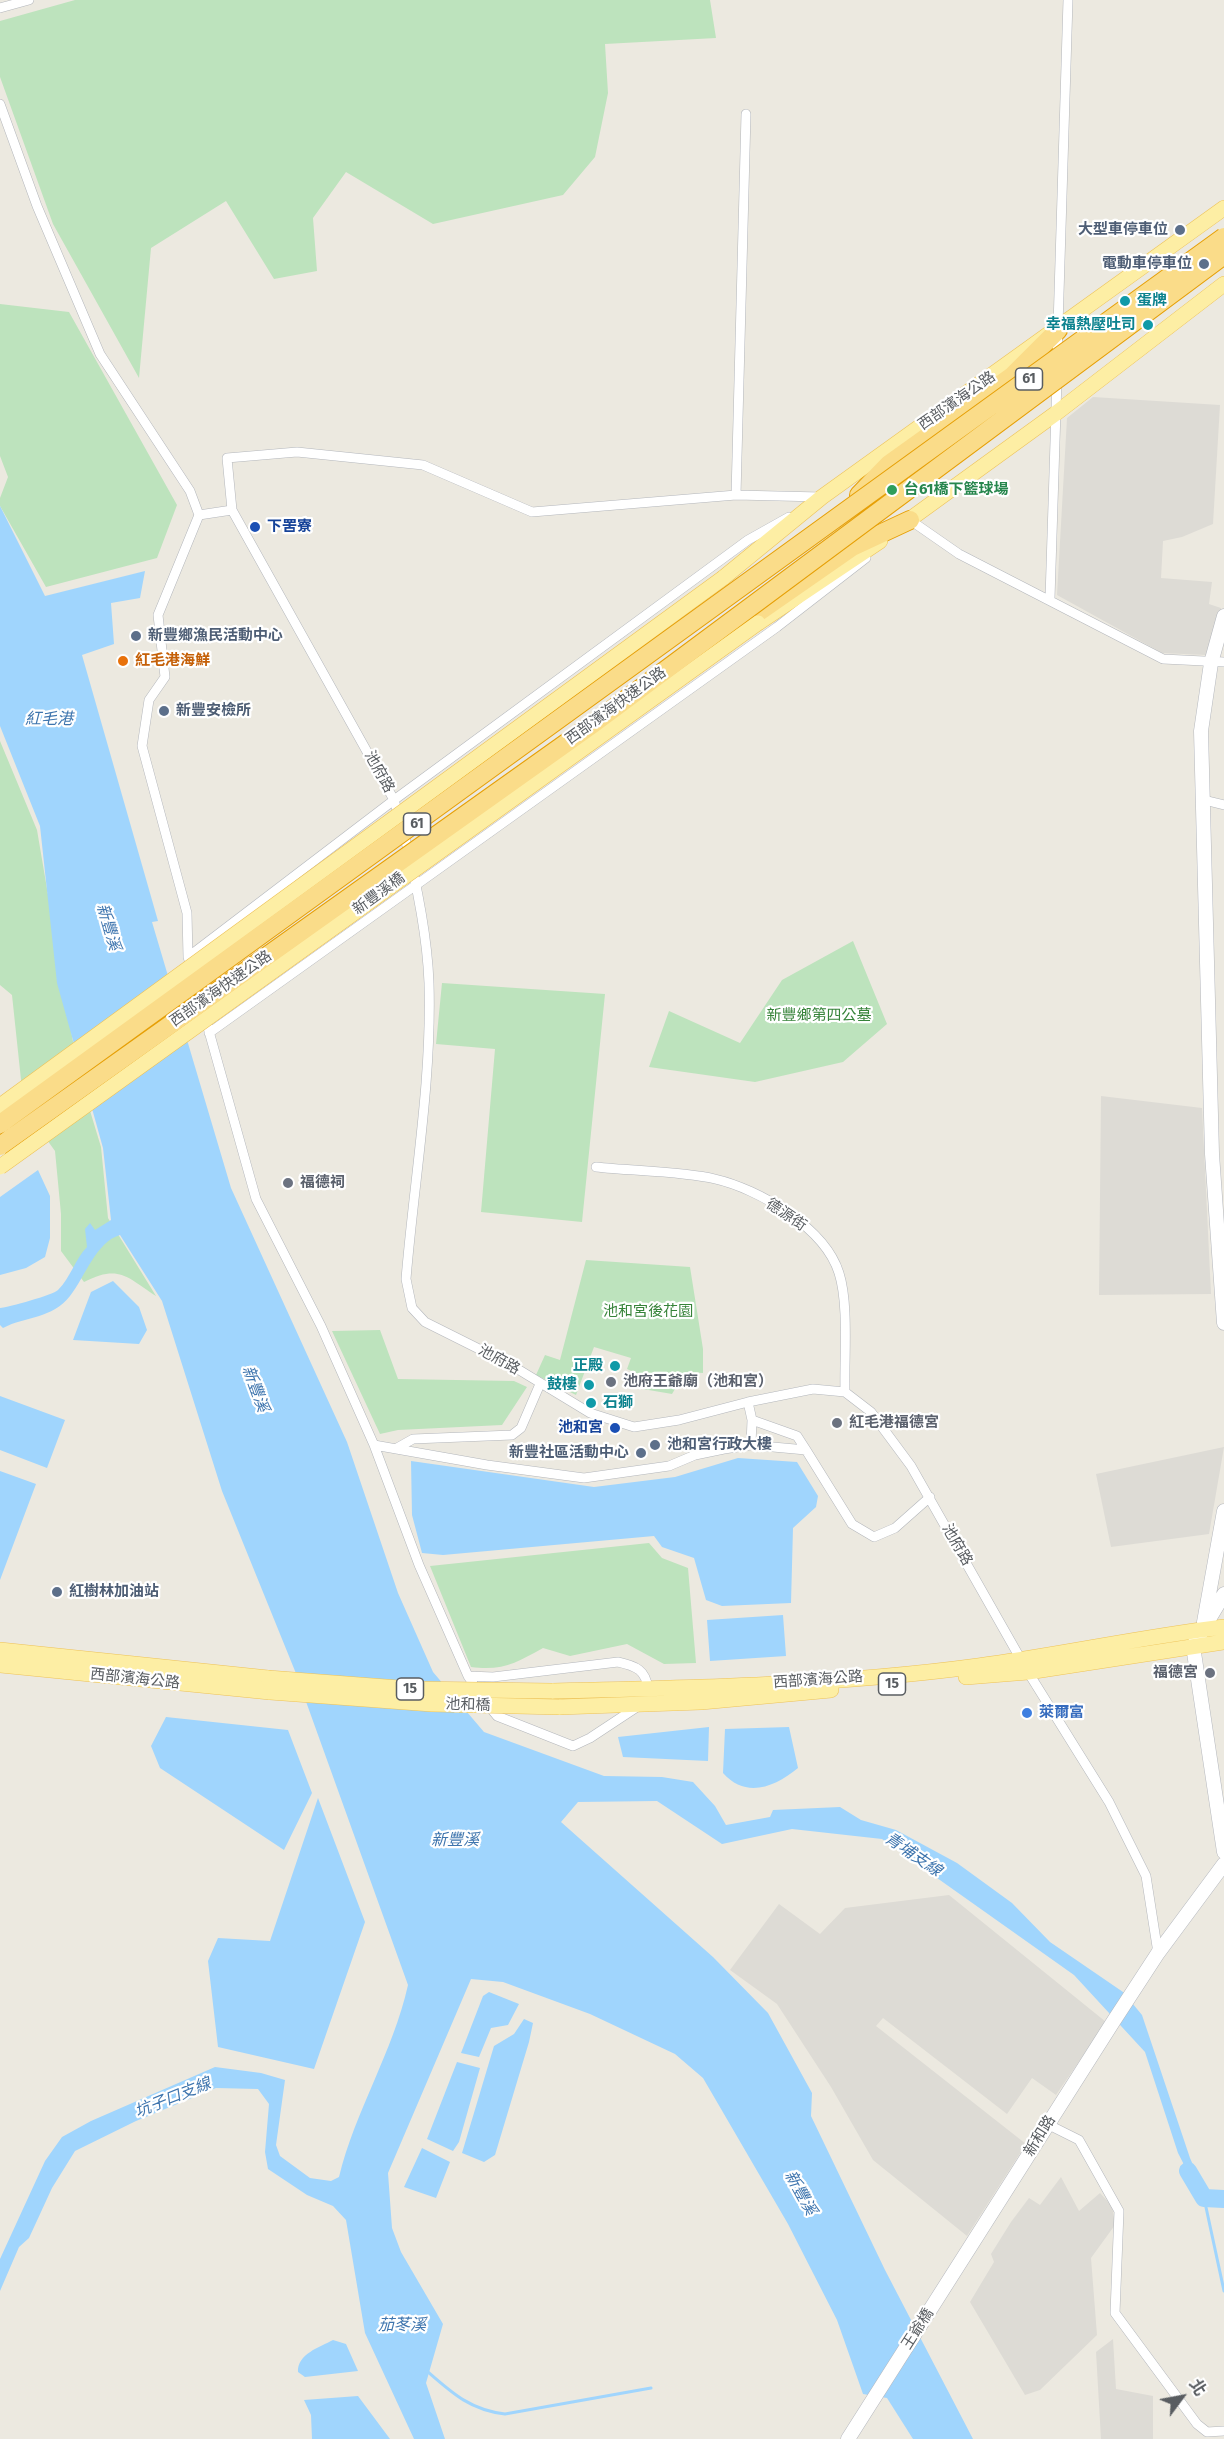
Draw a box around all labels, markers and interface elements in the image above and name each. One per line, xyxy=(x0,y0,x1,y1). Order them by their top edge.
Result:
place label: 大型車停車位 xyxy=(1078,221,1168,239)
marker: 大型車停車位 xyxy=(1173,223,1187,237)
place label: 電動車停車位 xyxy=(1102,255,1192,273)
marker: 電動車停車位 xyxy=(1197,257,1211,271)
place label: 蛋牌 xyxy=(1137,292,1167,310)
marker: 蛋牌 xyxy=(1118,294,1132,308)
place label: 幸福熱壓吐司 xyxy=(1046,316,1136,334)
marker: 幸福熱壓吐司 xyxy=(1141,318,1155,332)
street label: 西部濱海公路 xyxy=(915,368,999,434)
road number: 61 xyxy=(1016,368,1042,390)
place label: 台61橋下籃球場 xyxy=(904,481,1009,499)
marker: 台61橋下籃球場 xyxy=(885,483,899,497)
place label: 下罟寮 xyxy=(267,518,312,536)
marker: 下罟寮 xyxy=(248,520,262,534)
place label: 新豐鄉漁民活動中心 xyxy=(148,627,283,645)
marker: 新豐鄉漁民活動中心 xyxy=(129,629,143,643)
place label: 紅毛港海鮮 xyxy=(135,652,210,670)
marker: 紅毛港海鮮 xyxy=(116,654,130,668)
street label: 西部濱海快速公路 xyxy=(562,663,670,749)
place label: 新豐安檢所 xyxy=(176,702,251,720)
marker: 新豐安檢所 xyxy=(157,704,171,718)
water label: 紅毛港 xyxy=(25,710,73,730)
street label: 池府路 xyxy=(360,748,398,796)
road number: 61 xyxy=(404,813,430,835)
street label: 新豐溪橋 xyxy=(349,869,409,919)
water label: 新豐溪 xyxy=(92,901,124,953)
street label: 西部濱海快速公路 xyxy=(167,947,275,1031)
park label: 新豐鄉第四公墓 xyxy=(767,1007,871,1025)
place label: 福德祠 xyxy=(300,1174,345,1192)
marker: 福德祠 xyxy=(281,1176,295,1190)
street label: 德源街 xyxy=(762,1195,810,1235)
park label: 池和宮後花園 xyxy=(603,1303,693,1321)
street label: 池府路 xyxy=(475,1341,523,1379)
place label: 正殿 xyxy=(573,1357,603,1375)
marker: 正殿 xyxy=(608,1359,622,1373)
water label: 新豐溪 xyxy=(238,1363,272,1415)
place label: 池府王爺廟（池和宮） xyxy=(623,1373,773,1391)
marker: 池府王爺廟（池和宮） xyxy=(604,1375,618,1389)
place label: 鼓樓 xyxy=(547,1376,577,1394)
marker: 鼓樓 xyxy=(582,1378,596,1392)
place label: 石獅 xyxy=(603,1394,633,1412)
marker: 石獅 xyxy=(584,1396,598,1410)
place label: 紅毛港福德宮 xyxy=(849,1414,939,1432)
marker: 紅毛港福德宮 xyxy=(830,1416,844,1430)
place label: 池和宮 xyxy=(558,1419,603,1437)
marker: 池和宮 xyxy=(608,1421,622,1435)
place label: 池和宮行政大樓 xyxy=(667,1436,772,1454)
marker: 池和宮行政大樓 xyxy=(648,1438,662,1452)
place label: 新豐社區活動中心 xyxy=(509,1444,629,1462)
marker: 新豐社區活動中心 xyxy=(634,1446,648,1460)
street label: 池府路 xyxy=(938,1521,976,1569)
place label: 紅樹林加油站 xyxy=(69,1583,159,1601)
marker: 紅樹林加油站 xyxy=(50,1585,64,1599)
place label: 福德宮 xyxy=(1153,1664,1198,1682)
street label: 西部濱海公路 xyxy=(89,1665,181,1693)
marker: 福德宮 xyxy=(1203,1666,1217,1680)
street label: 西部濱海公路 xyxy=(772,1668,864,1692)
road number: 15 xyxy=(878,1673,906,1695)
road number: 15 xyxy=(396,1678,424,1700)
street label: 池和橋 xyxy=(445,1695,491,1715)
place label: 萊爾富 xyxy=(1039,1704,1084,1722)
marker: 萊爾富 xyxy=(1020,1706,1034,1720)
water label: 青埔支線 xyxy=(881,1829,945,1881)
water label: 新豐溪 xyxy=(431,1831,479,1851)
water label: 坑子口支線 xyxy=(132,2074,214,2122)
street label: 新和路 xyxy=(1020,2112,1060,2160)
water label: 新豐溪 xyxy=(780,2167,820,2219)
street label: 王爺橋 xyxy=(898,2305,938,2353)
water label: 茄苳溪 xyxy=(378,2316,426,2336)
north arrow xyxy=(1152,2367,1212,2427)
text: 北 xyxy=(1185,2375,1210,2399)

